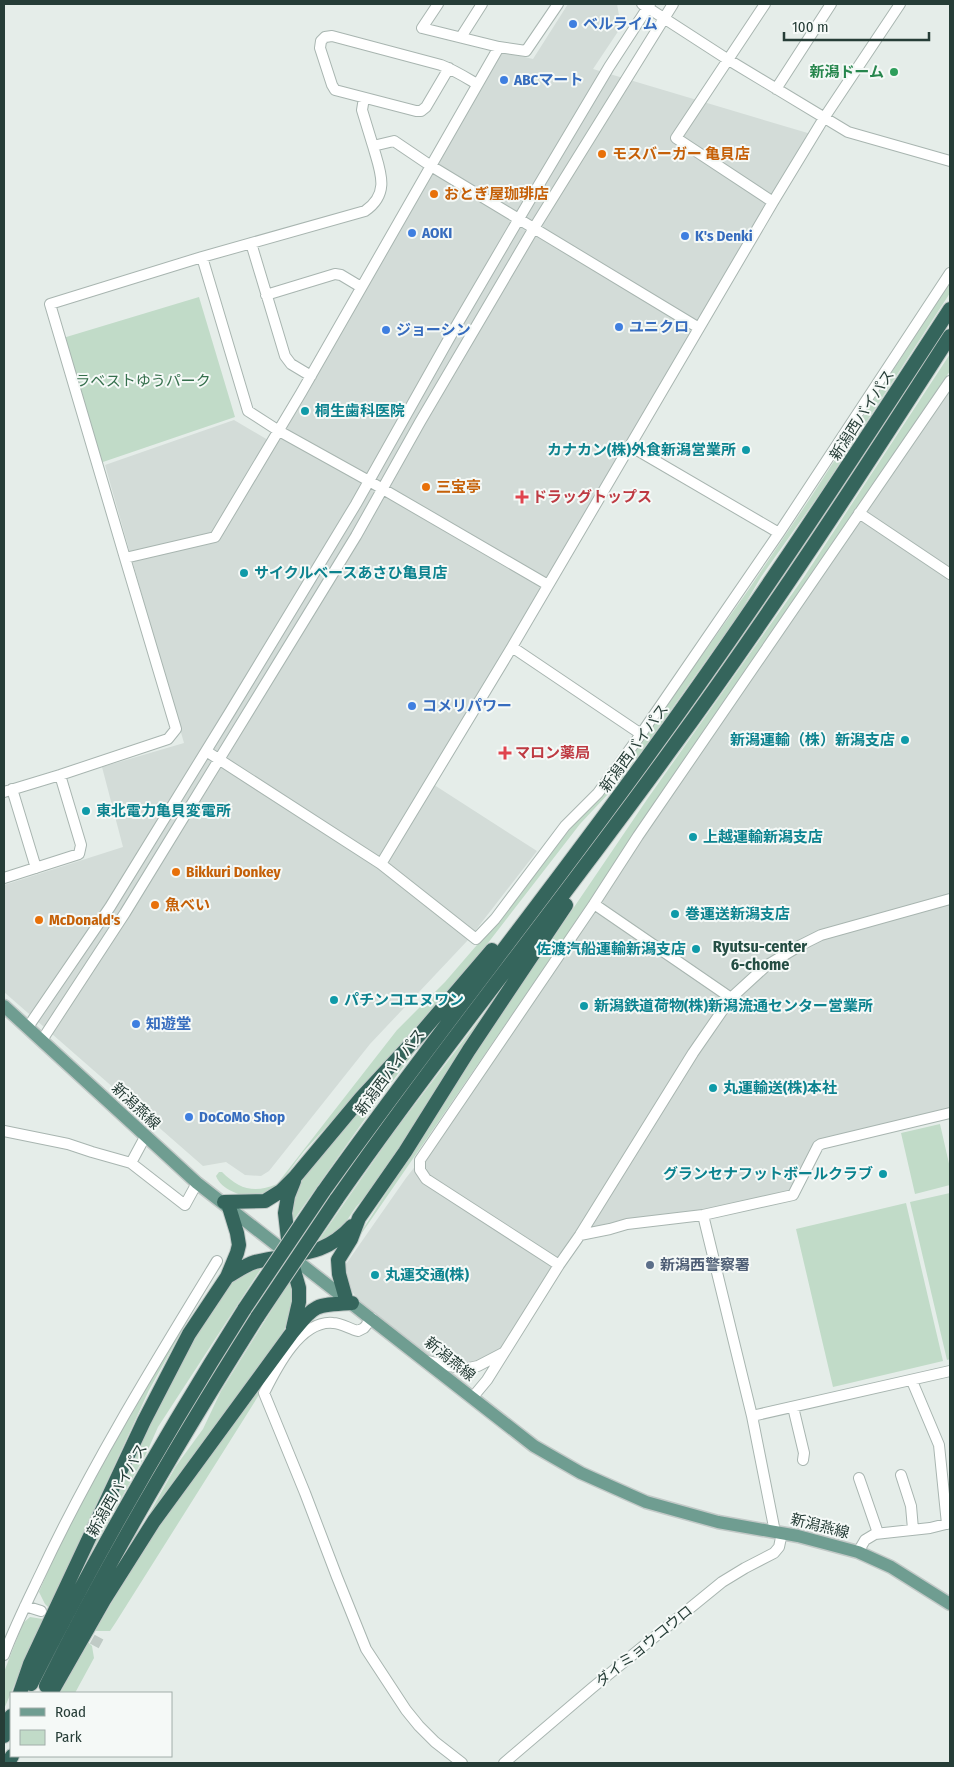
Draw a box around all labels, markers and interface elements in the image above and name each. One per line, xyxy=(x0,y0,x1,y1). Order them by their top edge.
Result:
scale bar xyxy=(784,10,929,42)
place label: ベルライム xyxy=(583,15,658,33)
marker: ベルライム xyxy=(567,18,579,30)
text: 100 m xyxy=(792,18,829,36)
place label: 新潟ドーム xyxy=(809,63,884,81)
marker: 新潟ドーム xyxy=(888,66,900,78)
place label: ABCマート xyxy=(513,71,583,89)
marker: ABCマート xyxy=(498,74,510,86)
place label: モスバーガー 亀貝店 xyxy=(612,145,750,163)
marker: モスバーガー 亀貝店 xyxy=(596,148,608,160)
place label: おとぎ屋珈琲店 xyxy=(444,185,549,203)
marker: おとぎ屋珈琲店 xyxy=(428,188,440,200)
place label: AOKI xyxy=(421,224,452,242)
marker: AOKI xyxy=(406,227,418,239)
place label: K's Denki xyxy=(695,227,753,245)
marker: K's Denki xyxy=(679,230,691,242)
place label: ユニクロ xyxy=(629,318,689,336)
place label: ジョーシン xyxy=(396,321,471,339)
marker: ユニクロ xyxy=(613,321,625,333)
marker: ジョーシン xyxy=(380,324,392,336)
street label: 新潟西バイパス xyxy=(826,366,898,464)
park label: ラベストゆうパーク xyxy=(75,372,211,390)
place label: 桐生歯科医院 xyxy=(315,402,405,420)
marker: 桐生歯科医院 xyxy=(299,405,311,417)
place label: カナカン(株)外食新潟営業所 xyxy=(547,441,736,459)
marker: カナカン(株)外食新潟営業所 xyxy=(740,444,752,456)
place label: 三宝亭 xyxy=(436,478,481,496)
marker: 三宝亭 xyxy=(420,481,432,493)
place label: ドラッグトップス xyxy=(532,488,652,506)
marker: ドラッグトップス xyxy=(516,491,528,503)
place label: サイクルベースあさひ亀貝店 xyxy=(254,564,448,582)
marker: サイクルベースあさひ亀貝店 xyxy=(238,567,250,579)
place label: コメリパワー xyxy=(422,697,512,715)
marker: コメリパワー xyxy=(406,700,418,712)
street label: 新潟西バイパス xyxy=(596,700,672,796)
place label: 新潟運輸（株）新潟支店 xyxy=(730,731,895,749)
marker: 新潟運輸（株）新潟支店 xyxy=(899,734,911,746)
place label: マロン薬局 xyxy=(515,744,590,762)
marker: マロン薬局 xyxy=(499,747,511,759)
place label: 東北電力亀貝変電所 xyxy=(96,802,231,820)
marker: 東北電力亀貝変電所 xyxy=(80,805,92,817)
place label: 上越運輸新潟支店 xyxy=(703,828,823,846)
marker: 上越運輸新潟支店 xyxy=(687,831,699,843)
place label: Bikkuri Donkey xyxy=(186,863,281,881)
marker: Bikkuri Donkey xyxy=(170,866,182,878)
place label: 魚べい xyxy=(165,896,210,914)
marker: 魚べい xyxy=(149,899,161,911)
place label: 巻運送新潟支店 xyxy=(685,905,790,923)
marker: 巻運送新潟支店 xyxy=(669,908,681,920)
place label: McDonald's xyxy=(49,911,121,929)
marker: McDonald's xyxy=(33,914,45,926)
district label: Ryutsu-center 6-chome xyxy=(713,937,807,974)
place label: 佐渡汽船運輸新潟支店 xyxy=(536,940,686,958)
marker: 佐渡汽船運輸新潟支店 xyxy=(690,943,702,955)
place label: パチンコエヌワン xyxy=(344,991,464,1009)
marker: パチンコエヌワン xyxy=(328,994,340,1006)
place label: 新潟鉄道荷物(株)新潟流通センター営業所 xyxy=(594,997,873,1015)
marker: 新潟鉄道荷物(株)新潟流通センター営業所 xyxy=(578,1000,590,1012)
place label: 知遊堂 xyxy=(146,1015,191,1033)
marker: 知遊堂 xyxy=(130,1018,142,1030)
street label: 新潟西バイパス xyxy=(351,1025,429,1119)
street label: 新潟燕線 xyxy=(108,1079,164,1133)
place label: 丸運輸送(株)本社 xyxy=(723,1079,837,1097)
marker: 丸運輸送(株)本社 xyxy=(707,1082,719,1094)
place label: DoCoMo Shop xyxy=(199,1108,285,1126)
marker: DoCoMo Shop xyxy=(183,1111,195,1123)
place label: グランセナフットボールクラブ xyxy=(663,1165,873,1183)
marker: グランセナフットボールクラブ xyxy=(877,1168,889,1180)
place label: 新潟西警察署 xyxy=(660,1256,750,1274)
marker: 新潟西警察署 xyxy=(644,1259,656,1271)
place label: 丸運交通(株) xyxy=(385,1266,470,1284)
marker: 丸運交通(株) xyxy=(369,1269,381,1281)
street label: 新潟燕線 xyxy=(421,1333,479,1385)
street label: 新潟西バイパス xyxy=(83,1440,151,1540)
street label: 新潟燕線 xyxy=(789,1510,851,1542)
street label: ダイミョウコウロ xyxy=(592,1601,696,1691)
legend xyxy=(10,1692,172,1757)
text: Road xyxy=(55,1703,86,1721)
text: Park xyxy=(55,1728,82,1746)

